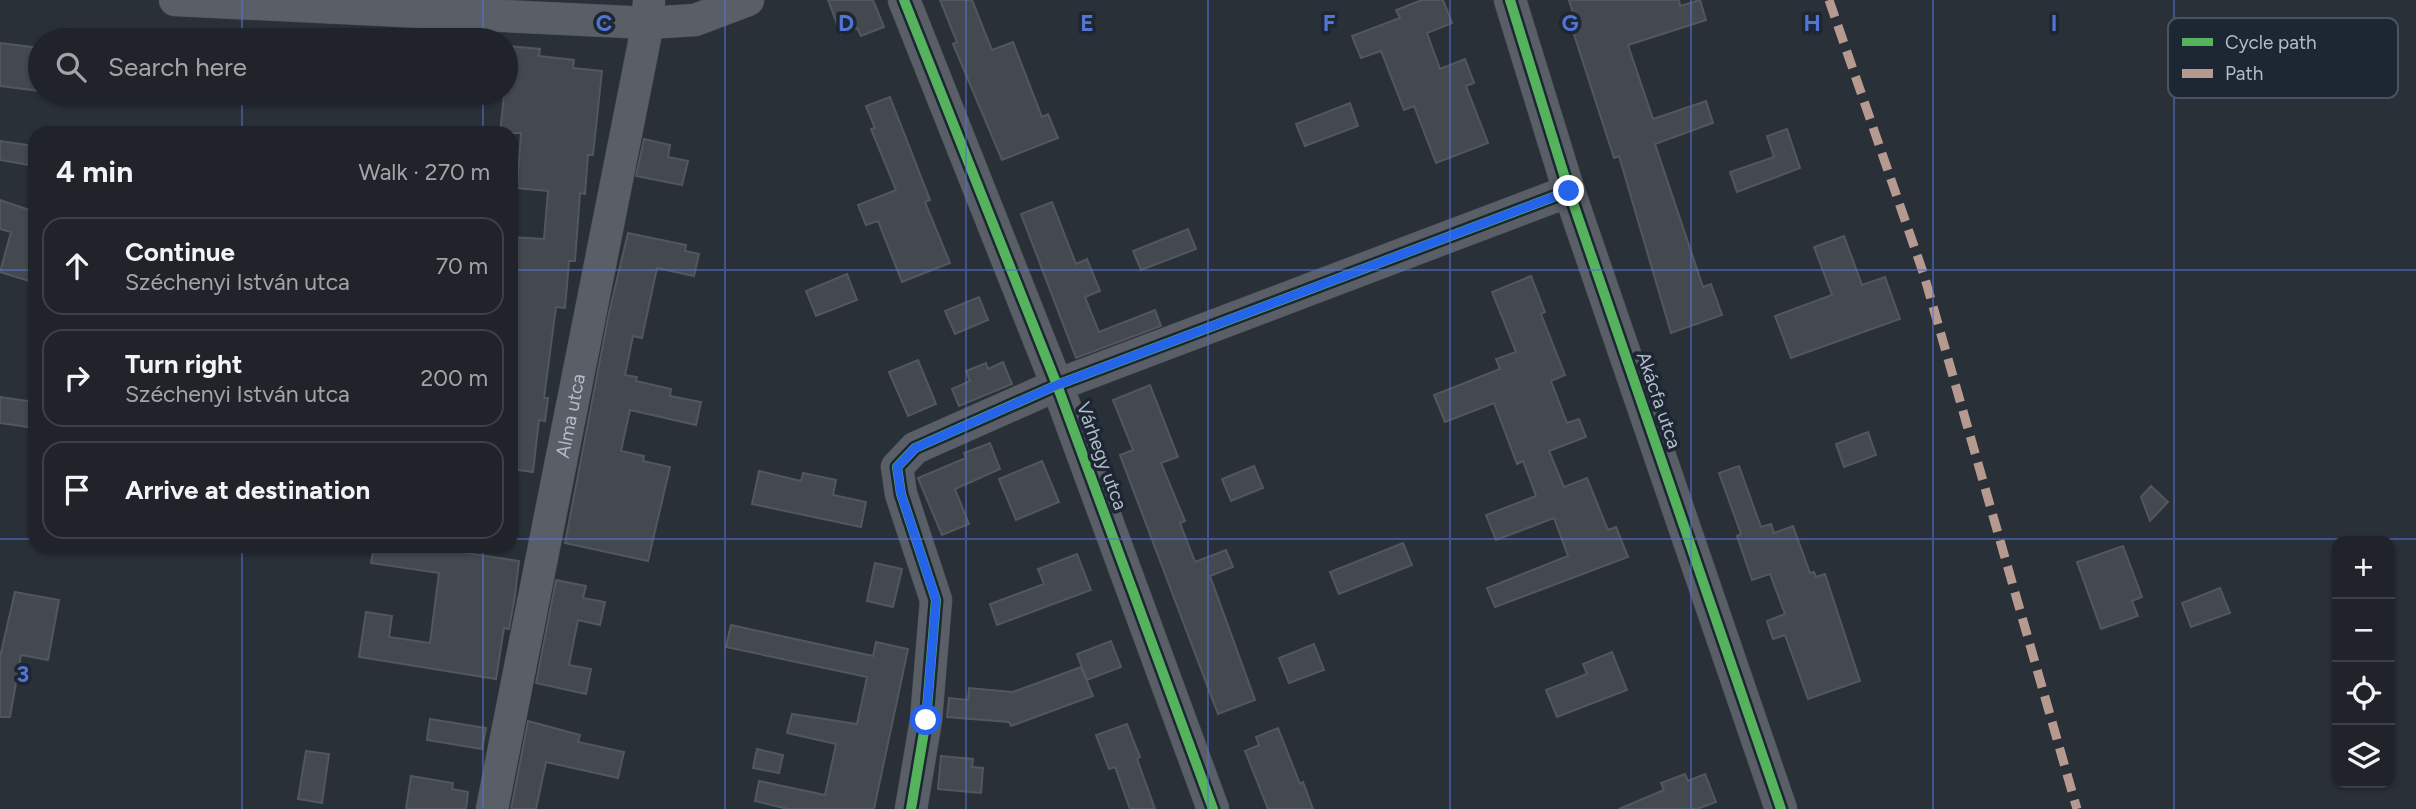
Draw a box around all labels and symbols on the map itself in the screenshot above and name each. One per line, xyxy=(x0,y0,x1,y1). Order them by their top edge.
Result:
text: C xyxy=(596,9,613,37)
text: D xyxy=(838,9,854,37)
text: E xyxy=(1080,9,1094,37)
text: F xyxy=(1323,9,1336,37)
text: G xyxy=(1561,9,1579,37)
text: H xyxy=(1803,9,1821,37)
text: I xyxy=(2051,9,2057,37)
legend xyxy=(2168,18,2398,98)
text: Cycle path xyxy=(2225,31,2317,54)
text: Path xyxy=(2225,62,2263,85)
route end xyxy=(1553,175,1584,206)
street label: Akácfa utca xyxy=(1632,349,1686,451)
street label: Alma utca xyxy=(550,372,590,460)
street label: Várhegy utca xyxy=(1072,399,1132,513)
text: 3 xyxy=(17,660,29,688)
route start xyxy=(910,704,941,735)

